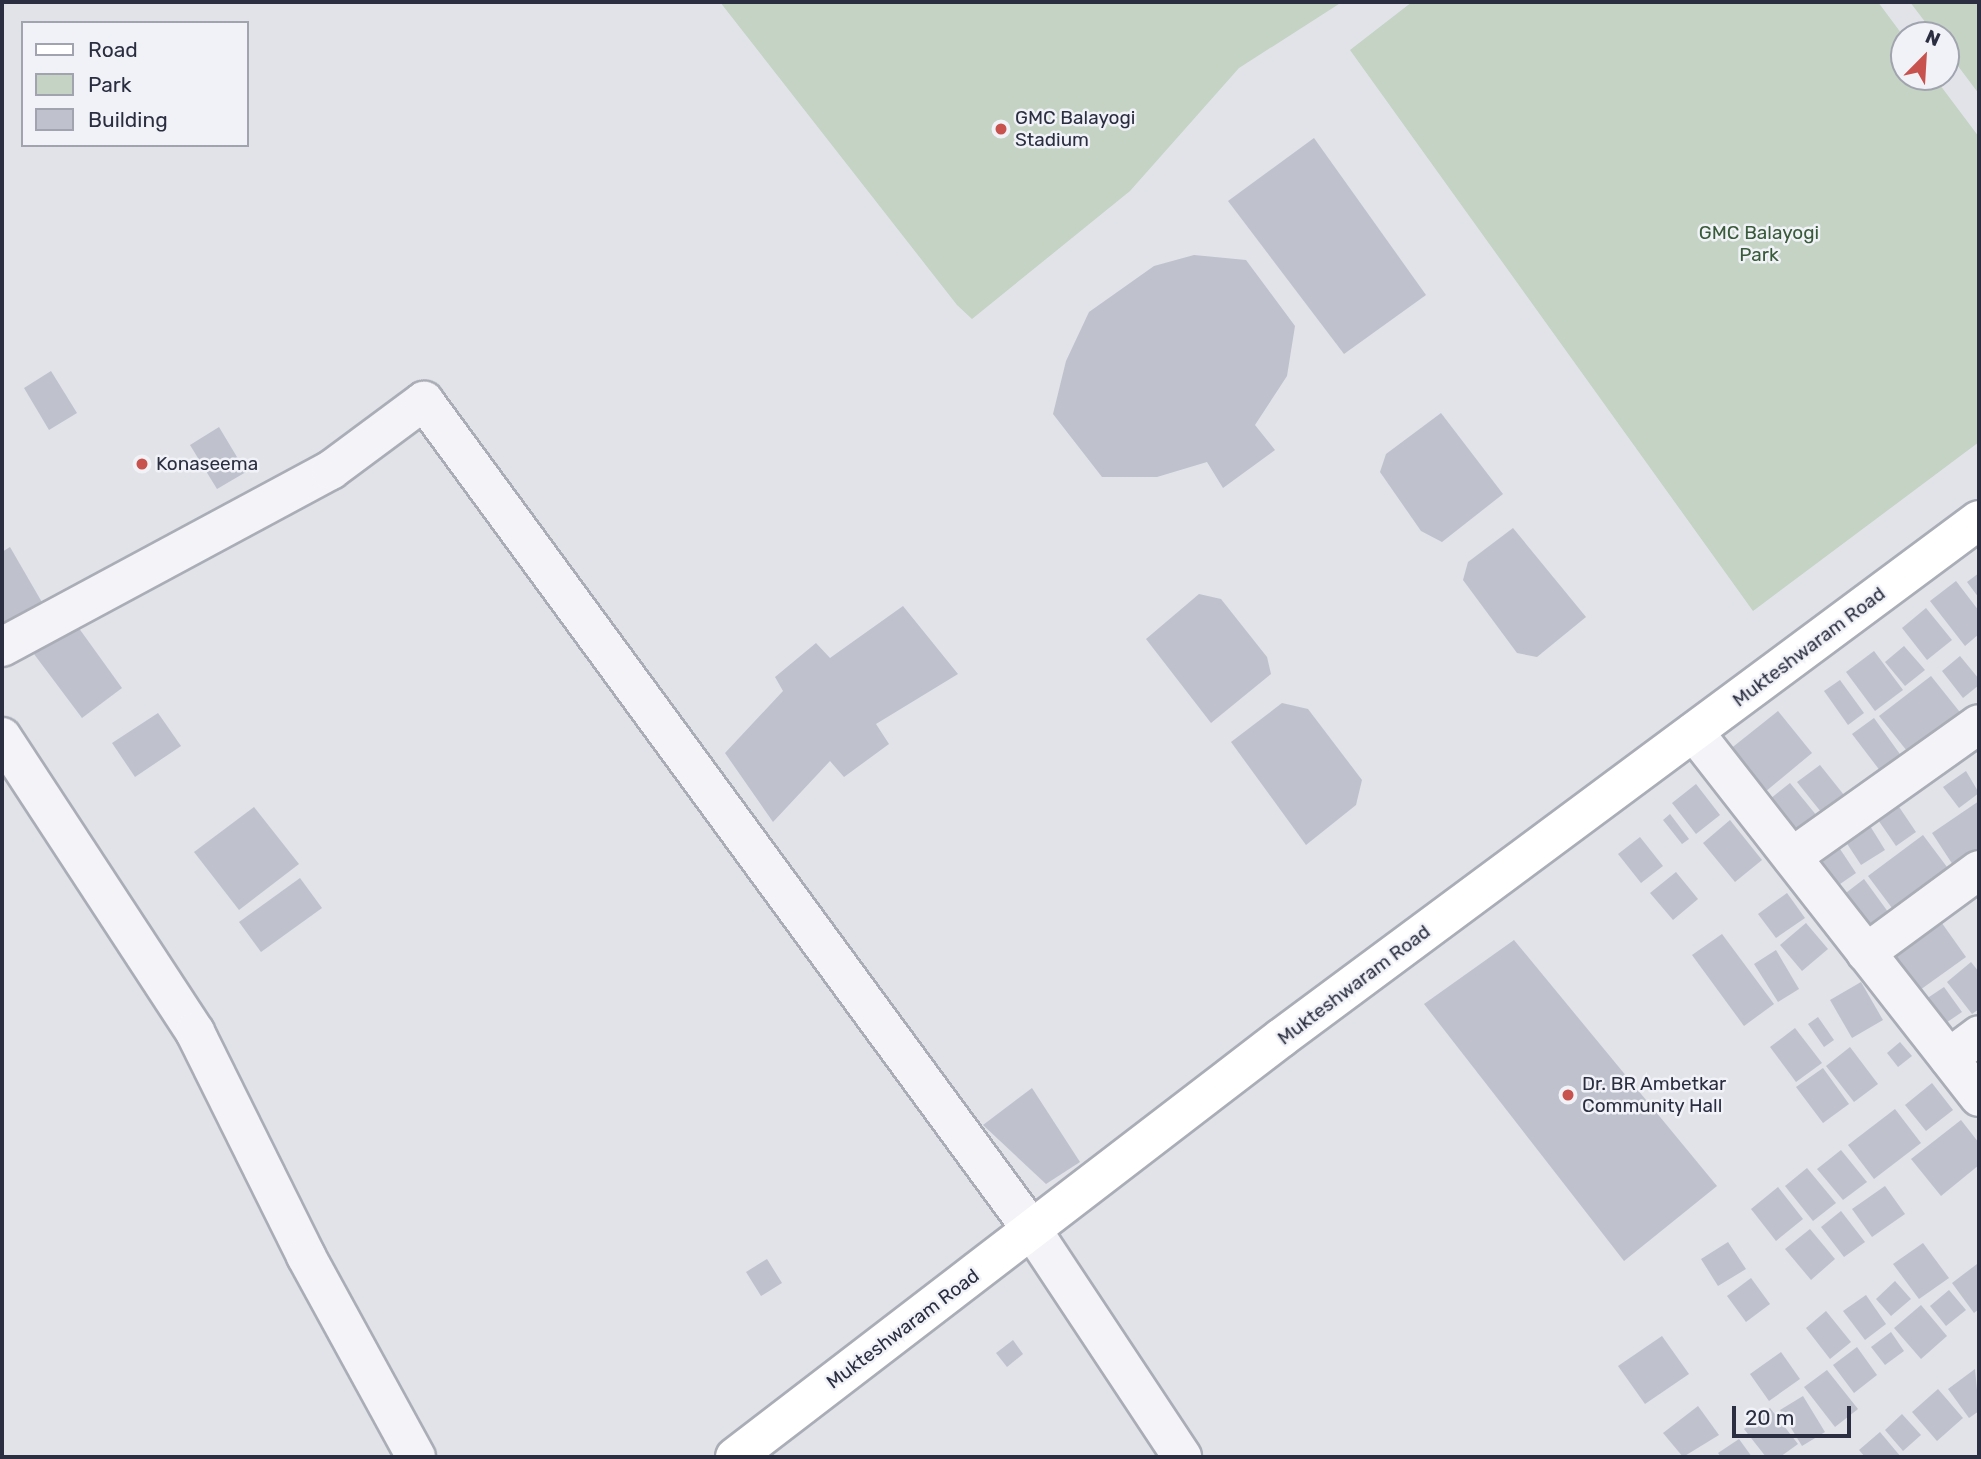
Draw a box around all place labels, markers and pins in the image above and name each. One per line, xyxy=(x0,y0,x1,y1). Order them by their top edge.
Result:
place label: GMC Balayogi Stadium xyxy=(1015,107,1135,151)
marker: GMC Balayogi Stadium xyxy=(993,121,1009,137)
place label: Konaseema xyxy=(156,453,258,475)
marker: Konaseema xyxy=(134,456,150,472)
place label: Dr. BR Ambetkar Community Hall xyxy=(1582,1073,1727,1117)
marker: Dr. BR Ambetkar Community Hall xyxy=(1560,1087,1576,1103)

